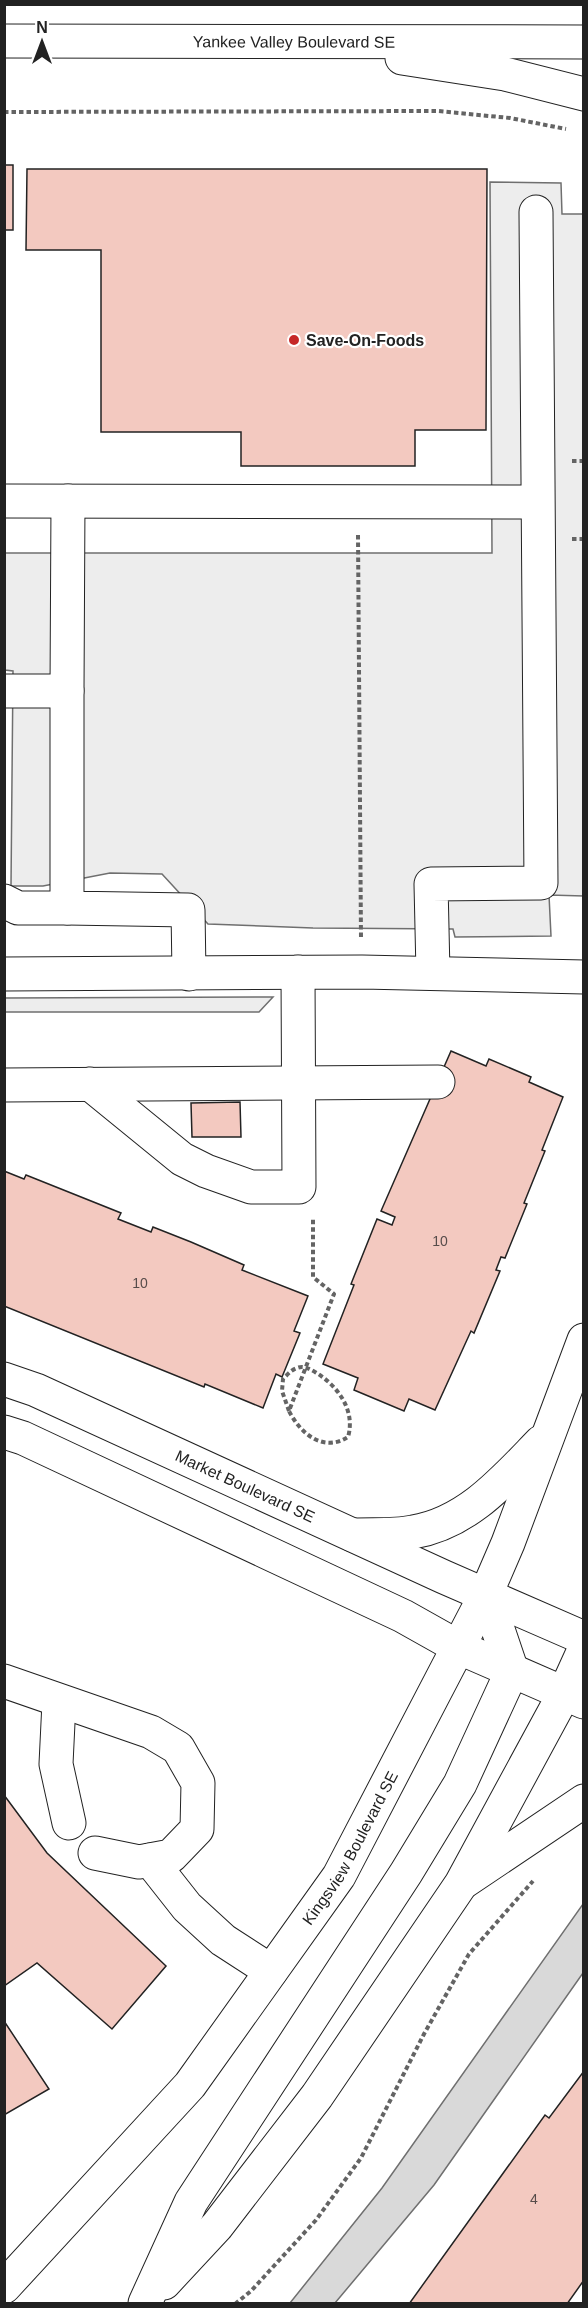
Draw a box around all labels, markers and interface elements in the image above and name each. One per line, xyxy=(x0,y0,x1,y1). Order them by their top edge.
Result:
north arrow xyxy=(12,12,72,72)
text: N xyxy=(36,19,48,36)
street label: Yankee Valley Boulevard SE xyxy=(193,33,395,51)
place label: Save-On-Foods xyxy=(306,332,424,349)
marker: Save-On-Foods xyxy=(287,333,301,347)
house number: 10 xyxy=(432,1233,448,1249)
house number: 10 xyxy=(132,1275,148,1291)
street label: Market Boulevard SE xyxy=(173,1447,317,1526)
street label: Kingsview Boulevard SE xyxy=(299,1769,401,1928)
house number: 4 xyxy=(530,2191,538,2207)

